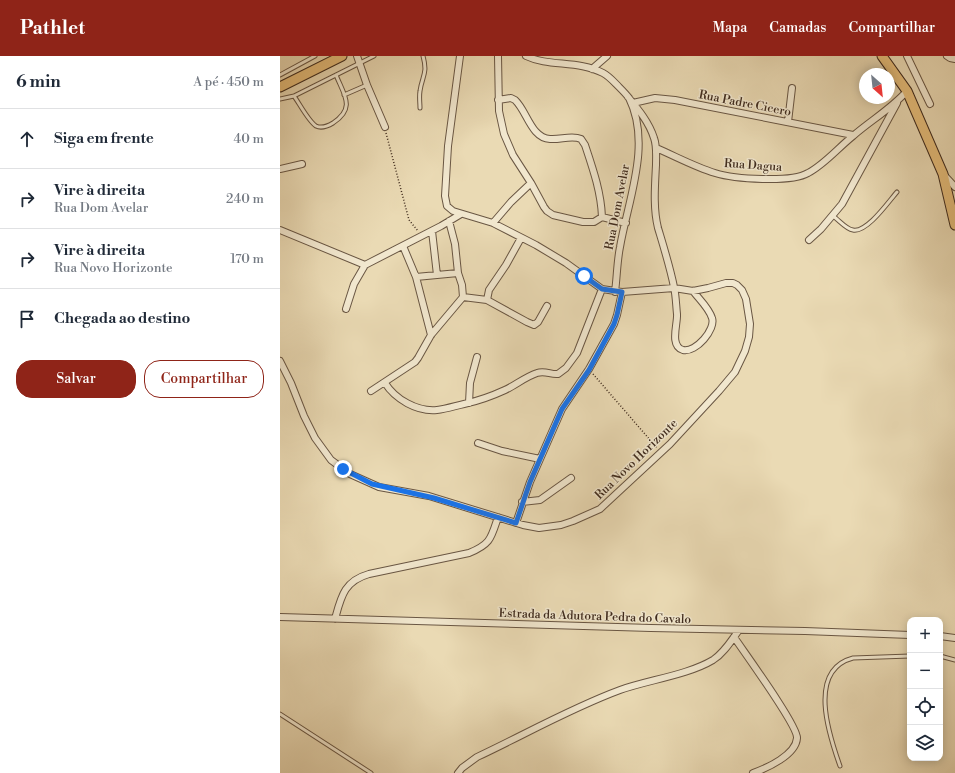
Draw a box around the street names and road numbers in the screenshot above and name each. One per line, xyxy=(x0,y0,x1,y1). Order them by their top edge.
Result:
street label: Rua Padre Cicero xyxy=(697,87,793,120)
street label: Rua Dagua xyxy=(723,156,783,175)
street label: Rua Dom Avelar xyxy=(602,163,633,251)
street label: Rua Novo Horizonte xyxy=(592,416,681,503)
street label: Estrada da Adutora Pedra do Cavalo xyxy=(498,606,692,627)

